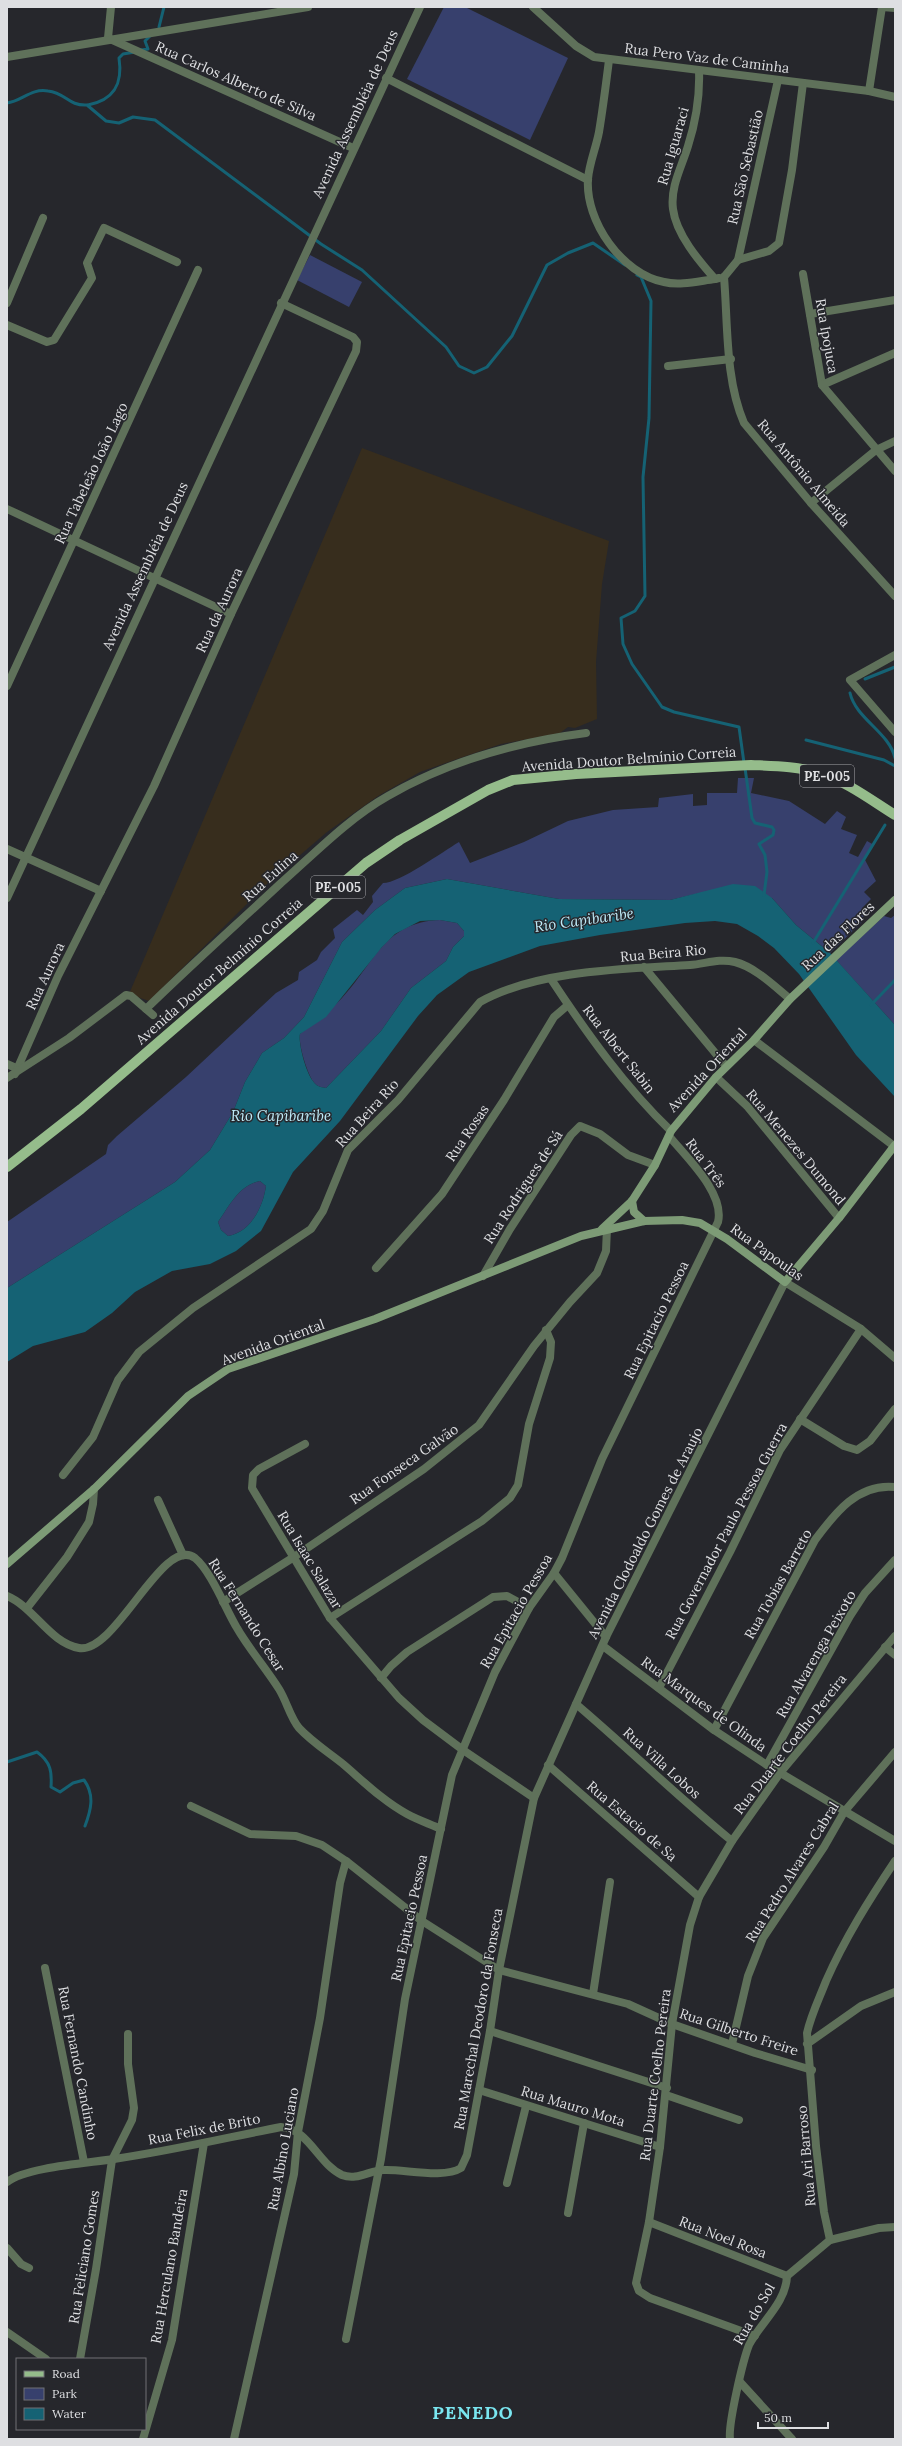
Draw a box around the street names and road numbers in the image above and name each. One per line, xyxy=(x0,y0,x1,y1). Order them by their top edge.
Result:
street label: Avenida Assembléia de Deus xyxy=(308,27,402,202)
street label: Rua Carlos Alberto de Silva xyxy=(153,37,319,125)
street label: Rua Pero Vaz de Caminha xyxy=(624,39,790,77)
street label: Rua Iguaraci xyxy=(653,105,693,187)
street label: Rua São Sebastião xyxy=(723,108,767,226)
street label: Rua Ipojuca xyxy=(812,297,842,375)
street label: Rua Tabeleão João Lago xyxy=(50,399,132,547)
street label: Rua Antônio Almeida xyxy=(754,415,854,531)
street label: Avenida Assembléia de Deus xyxy=(98,479,192,654)
street label: Rua da Aurora xyxy=(191,565,247,655)
street label: Avenida Doutor Belmínio Correia xyxy=(520,743,737,776)
road number: PE-005 xyxy=(800,765,854,787)
street label: Rua Eulina xyxy=(239,846,301,906)
road number: PE-005 xyxy=(311,876,365,898)
street label: Avenida Doutor Belmínio Correia xyxy=(131,894,306,1049)
street label: Rua das Flores xyxy=(798,898,878,974)
street label: Rua Aurora xyxy=(22,939,68,1013)
street label: Rua Beira Rio xyxy=(619,940,707,966)
street label: Rua Albert Sabin xyxy=(579,1001,659,1097)
street label: Avenida Oriental xyxy=(663,1024,751,1116)
street label: Rua Beira Rio xyxy=(332,1075,402,1151)
street label: Rua Menezes Dumond xyxy=(742,1085,850,1209)
street label: Rua Rosas xyxy=(441,1101,493,1165)
street label: Rua Rodrigues de Sá xyxy=(480,1127,566,1247)
street label: Rua Três xyxy=(682,1135,730,1191)
street label: Rua Papoulas xyxy=(727,1219,807,1285)
street label: Rua Epitacio Pessoa xyxy=(620,1258,692,1382)
street label: Avenida Oriental xyxy=(218,1315,327,1369)
street label: Rua Fonseca Galvão xyxy=(346,1420,462,1508)
street label: Rua Governador Paulo Pessoa Guerra xyxy=(661,1420,791,1642)
street label: Avenida Clodoaldo Gomes de Araujo xyxy=(583,1424,706,1643)
street label: Rua Isaac Salazar xyxy=(274,1508,346,1612)
street label: Rua Tobias Barreto xyxy=(740,1526,816,1642)
street label: Rua Epitacio Pessoa xyxy=(476,1550,556,1672)
street label: Rua Fernando Cesar xyxy=(205,1555,289,1675)
street label: Rua Alvarenga Peixoto xyxy=(772,1587,860,1721)
street label: Rua Marques de Olinda xyxy=(638,1652,770,1756)
street label: Rua Duarte Coelho Pereira xyxy=(730,1670,850,1818)
street label: Rua Villa Lobos xyxy=(619,1723,705,1803)
street label: Rua Estacio de Sa xyxy=(583,1777,681,1865)
street label: Rua Pedro Alvares Cabral xyxy=(741,1798,843,1946)
street label: Rua Epitacio Pessoa xyxy=(387,1853,431,1983)
street label: Rua Marechal Deodoro da Fonseca xyxy=(450,1907,506,2131)
street label: Rua Fernando Candinho xyxy=(54,1984,102,2142)
street label: Rua Duarte Coelho Pereira xyxy=(636,1988,674,2162)
street label: Rua Gilberto Freire xyxy=(677,2004,801,2060)
street label: Rua Mauro Mota xyxy=(519,2082,627,2130)
street label: Rua Albino Luciano xyxy=(263,2086,303,2212)
street label: Rua Ari Barroso xyxy=(793,2105,819,2207)
street label: Rua Felix de Brito xyxy=(146,2109,262,2149)
street label: Rua Herculano Bandeira xyxy=(147,2187,191,2345)
street label: Rua Feliciano Gomes xyxy=(65,2189,103,2325)
street label: Rua Noel Rosa xyxy=(677,2212,769,2262)
street label: Rua do Sol xyxy=(729,2280,779,2348)

